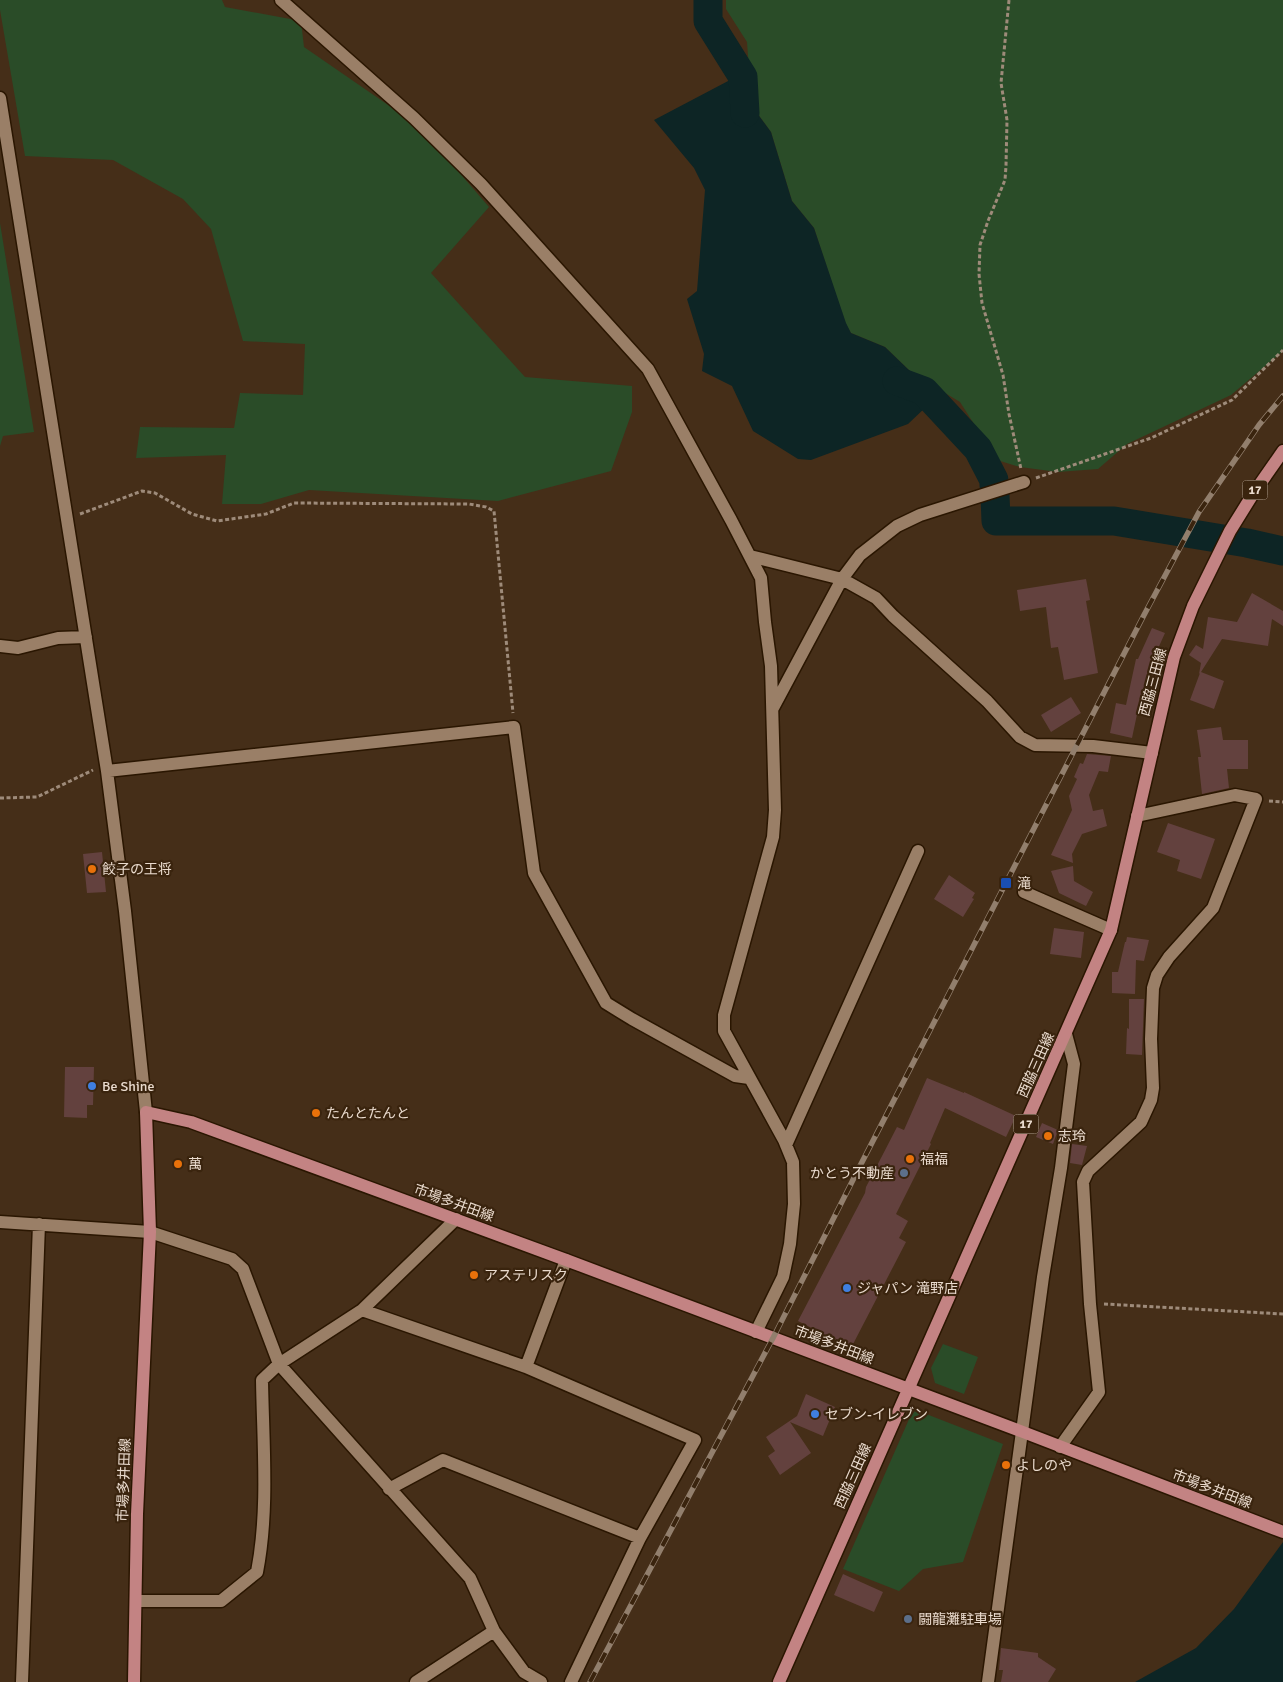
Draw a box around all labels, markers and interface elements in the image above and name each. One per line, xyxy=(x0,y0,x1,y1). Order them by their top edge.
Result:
road number: 17 xyxy=(1242,480,1268,500)
street label: 西脇三田線 xyxy=(1136,646,1170,718)
place label: 餃子の王将 xyxy=(102,861,172,878)
marker: 餃子の王将 xyxy=(86,863,98,875)
place label: 滝 xyxy=(1017,875,1031,892)
marker: 滝 xyxy=(999,876,1013,890)
street label: 西脇三田線 xyxy=(1014,1030,1058,1100)
place label: Be Shine xyxy=(102,1078,154,1095)
marker: Be Shine xyxy=(86,1080,98,1092)
place label: たんとたんと xyxy=(326,1105,410,1122)
marker: たんとたんと xyxy=(310,1107,322,1119)
road number: 17 xyxy=(1014,1114,1038,1134)
place label: 志玲 xyxy=(1058,1128,1086,1145)
marker: 志玲 xyxy=(1042,1130,1054,1142)
place label: 福福 xyxy=(920,1151,948,1168)
marker: 福福 xyxy=(904,1153,916,1165)
place label: 萬 xyxy=(188,1156,202,1173)
marker: 萬 xyxy=(172,1158,184,1170)
place label: かとう不動産 xyxy=(810,1165,894,1182)
marker: かとう不動産 xyxy=(898,1167,910,1179)
street label: 市場多井田線 xyxy=(412,1181,496,1225)
place label: アステリスク xyxy=(484,1267,568,1284)
marker: アステリスク xyxy=(468,1269,480,1281)
place label: ジャパン 滝野店 xyxy=(857,1280,958,1297)
marker: ジャパン 滝野店 xyxy=(841,1282,853,1294)
street label: 市場多井田線 xyxy=(792,1322,876,1368)
place label: セブン-イレブン xyxy=(825,1406,928,1423)
marker: セブン-イレブン xyxy=(809,1408,821,1420)
street label: 市場多井田線 xyxy=(114,1438,134,1522)
street label: 西脇三田線 xyxy=(831,1441,875,1511)
place label: よしのや xyxy=(1016,1457,1072,1474)
marker: よしのや xyxy=(1000,1459,1012,1471)
street label: 市場多井田線 xyxy=(1170,1466,1254,1512)
place label: 闘龍灘駐車場 xyxy=(918,1611,1002,1628)
marker: 闘龍灘駐車場 xyxy=(902,1613,914,1625)

